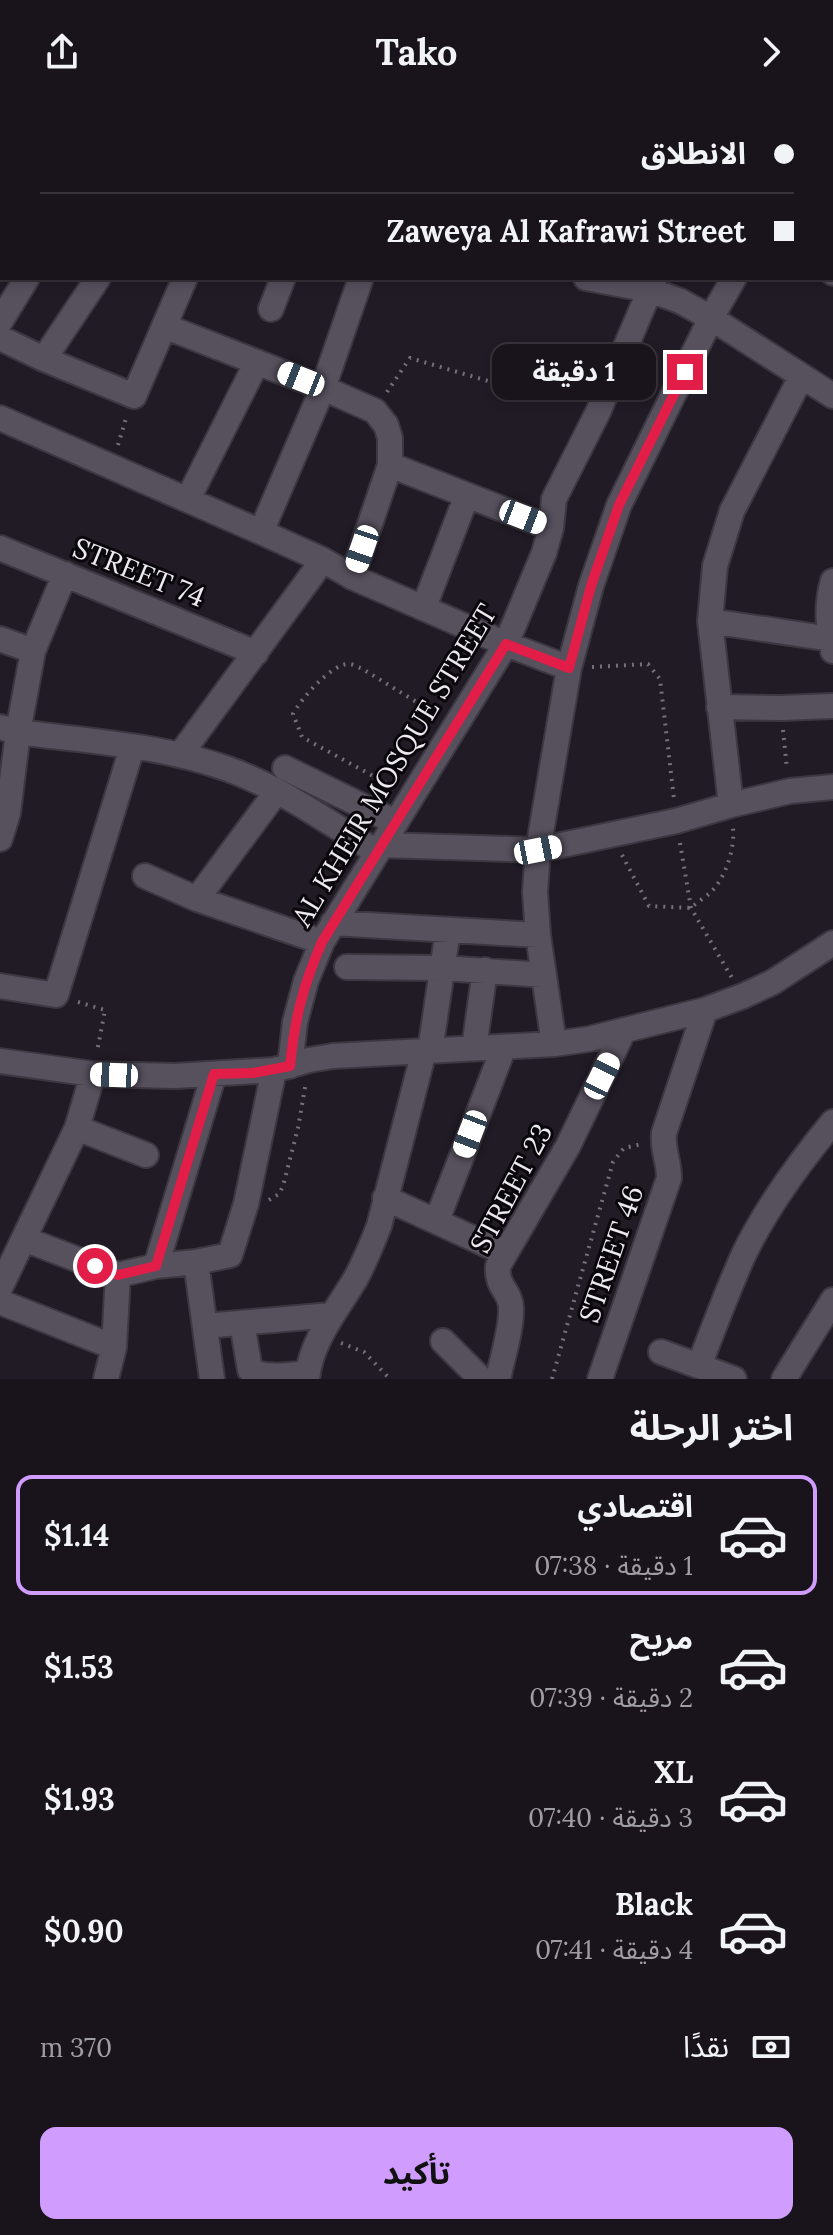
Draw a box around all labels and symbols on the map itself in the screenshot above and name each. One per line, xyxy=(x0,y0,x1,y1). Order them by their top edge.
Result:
callout: 1 دقيقة xyxy=(493,344,657,400)
route end xyxy=(667,354,703,390)
car xyxy=(274,359,328,399)
car xyxy=(496,497,550,537)
car xyxy=(343,522,381,576)
street label: STREET 74 xyxy=(68,529,210,615)
street label: AL KHEIR MOSQUE STREET xyxy=(283,597,505,934)
car xyxy=(512,834,564,866)
car xyxy=(581,1049,623,1103)
car xyxy=(90,1062,138,1088)
car xyxy=(450,1107,490,1161)
street label: STREET 23 xyxy=(462,1117,560,1259)
street label: STREET 46 xyxy=(571,1181,651,1327)
route start xyxy=(77,1248,113,1284)

